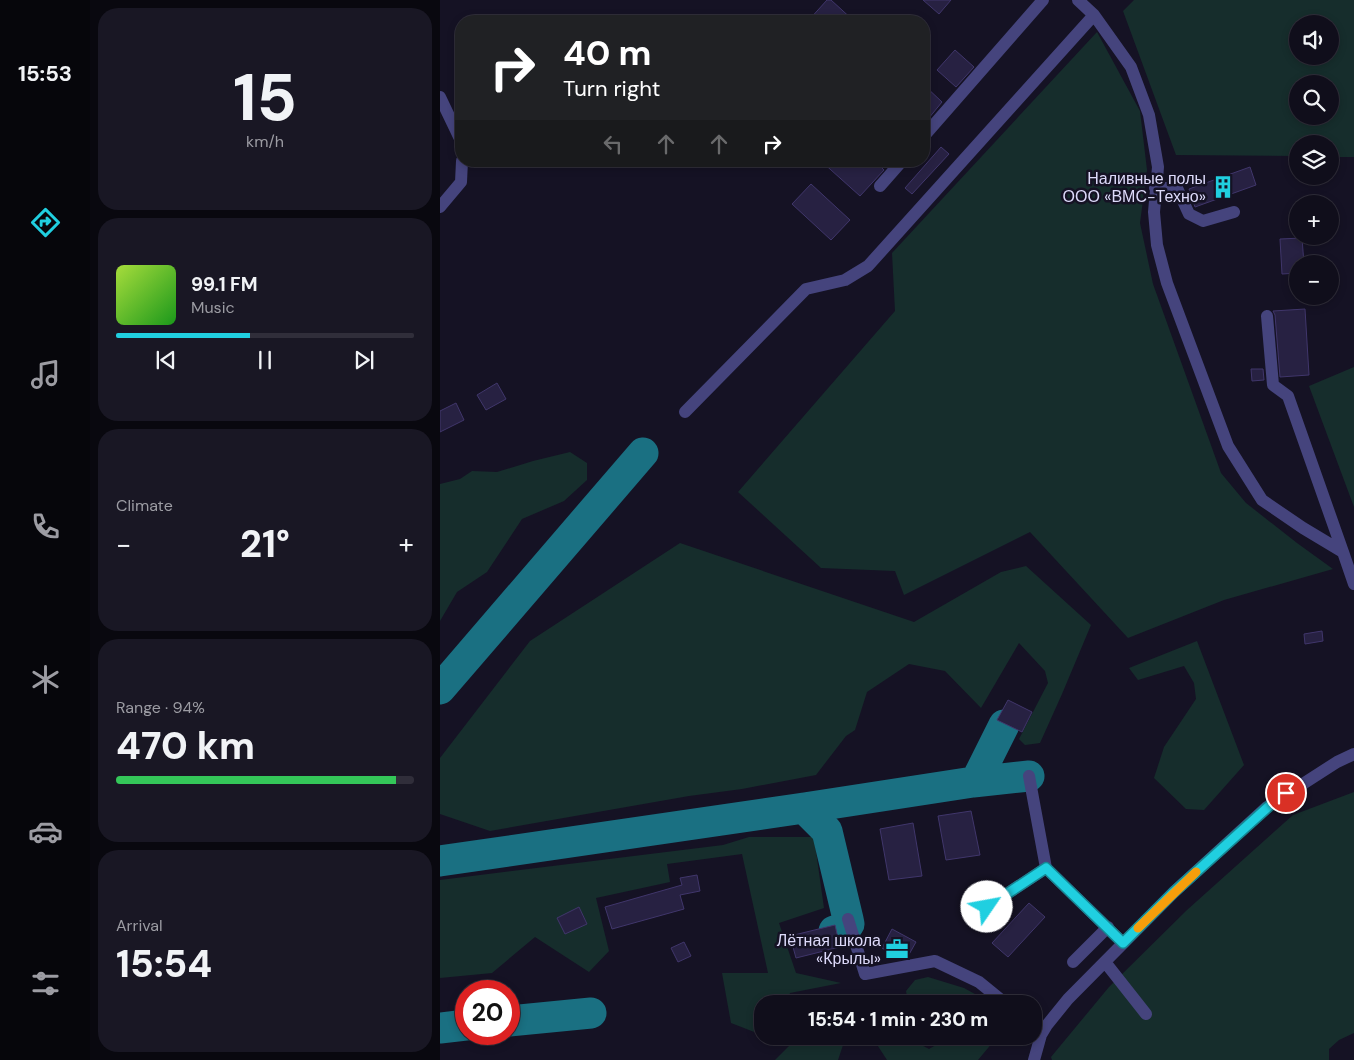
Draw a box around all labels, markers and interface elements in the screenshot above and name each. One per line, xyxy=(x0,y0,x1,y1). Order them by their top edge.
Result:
map controls xyxy=(1289,15,1339,305)
button: sound xyxy=(1289,15,1339,65)
text: 40 m xyxy=(563,30,652,76)
icon: right xyxy=(480,35,545,100)
text: 15 xyxy=(233,56,297,140)
text: 15:53 xyxy=(18,59,72,88)
text: Turn right xyxy=(563,74,660,103)
button: search xyxy=(1289,75,1339,125)
icon: left xyxy=(599,130,627,158)
icon: ahead xyxy=(652,130,680,158)
icon: ahead xyxy=(705,130,733,158)
icon: right xyxy=(758,130,786,158)
text: km/h xyxy=(246,131,284,152)
button: layers xyxy=(1289,135,1339,185)
place label: Наливные полы ООО «ВМС-Техно» xyxy=(1063,168,1206,207)
building icon: Наливные полы ООО «ВМС-Техно» xyxy=(1210,174,1236,200)
button: + xyxy=(1289,195,1339,245)
icon: directions xyxy=(28,205,63,240)
button: − xyxy=(1289,255,1339,305)
text: 99.1 FM xyxy=(191,272,258,297)
text: Music xyxy=(191,297,235,318)
icon: previous xyxy=(152,346,180,374)
icon: pause xyxy=(251,346,279,374)
icon: next xyxy=(350,346,378,374)
icon: music xyxy=(28,357,63,392)
text: Climate xyxy=(116,495,173,516)
icon: phone xyxy=(28,509,63,544)
text: 21° xyxy=(240,519,290,569)
text: − xyxy=(116,526,131,563)
text: + xyxy=(399,526,414,563)
icon: climate xyxy=(28,662,63,697)
text: Range · 94% xyxy=(116,697,205,718)
text: 470 km xyxy=(116,721,255,771)
pin xyxy=(1265,772,1307,814)
icon: arrive xyxy=(1272,779,1300,807)
icon: car xyxy=(28,814,63,849)
position arrow xyxy=(960,880,1012,932)
text: Arrival xyxy=(116,915,163,936)
place label: Лётная школа «Крылы» xyxy=(777,930,881,969)
office icon: Лётная школа «Крылы» xyxy=(884,936,910,962)
text: 15:54 xyxy=(116,939,212,989)
icon: filters xyxy=(28,966,63,1001)
speed limit sign: 20 xyxy=(455,980,520,1045)
text: 15:54 · 1 min · 230 m xyxy=(808,1007,988,1032)

